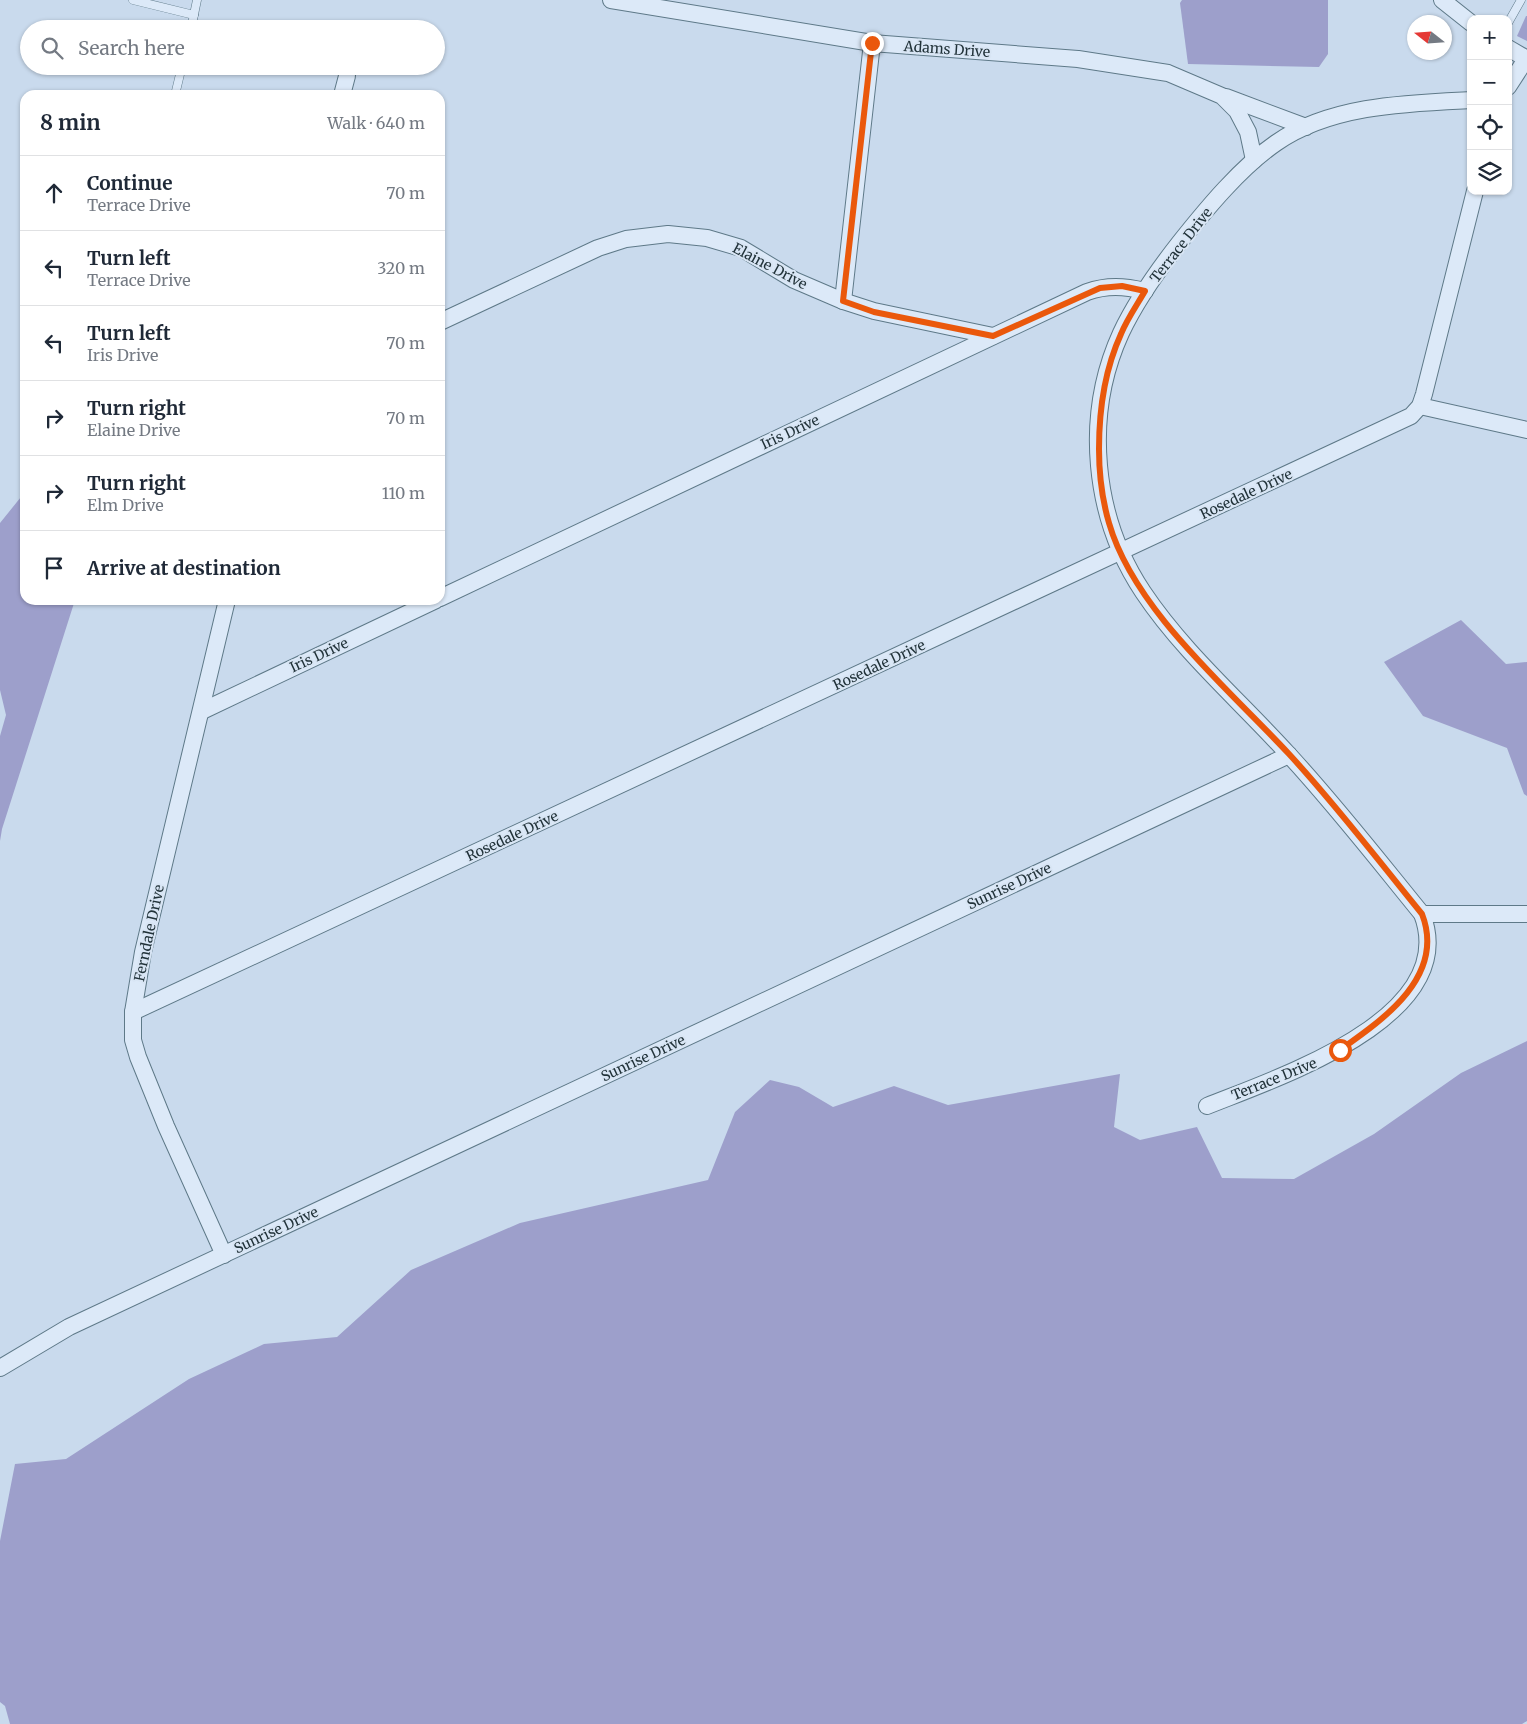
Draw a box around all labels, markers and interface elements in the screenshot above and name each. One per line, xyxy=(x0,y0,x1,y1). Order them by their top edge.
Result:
north arrow xyxy=(1407,15,1452,60)
map controls xyxy=(1467,15,1512,195)
button: + xyxy=(1467,15,1512,60)
search box xyxy=(20,20,445,75)
route end xyxy=(861,32,884,55)
icon: search xyxy=(38,34,66,62)
text: Search here xyxy=(78,36,185,60)
street label: Adams Drive xyxy=(902,37,991,61)
button: − xyxy=(1467,60,1512,105)
button: locate xyxy=(1467,105,1512,150)
text: 8 min xyxy=(40,109,101,136)
text: Walk · 640 m xyxy=(327,113,425,133)
button: layers xyxy=(1467,150,1512,195)
text: Continue xyxy=(87,171,173,195)
icon: ahead xyxy=(40,179,68,207)
text: 70 m xyxy=(386,183,425,203)
text: Terrace Drive xyxy=(87,195,191,215)
street label: Terrace Drive xyxy=(1146,204,1216,286)
street label: Elaine Drive xyxy=(730,239,810,293)
text: Turn left xyxy=(87,246,171,270)
icon: left xyxy=(40,254,68,282)
text: 320 m xyxy=(377,258,425,278)
text: Terrace Drive xyxy=(87,270,191,290)
text: Turn left xyxy=(87,321,171,345)
icon: left xyxy=(40,329,68,357)
text: 70 m xyxy=(386,333,425,353)
text: Iris Drive xyxy=(87,345,158,365)
text: Turn right xyxy=(87,396,186,420)
icon: right xyxy=(40,404,68,432)
text: 70 m xyxy=(386,408,425,428)
street label: Iris Drive xyxy=(758,411,822,453)
text: Elaine Drive xyxy=(87,420,180,440)
street label: Rosedale Drive xyxy=(1197,465,1295,523)
text: Turn right xyxy=(87,471,186,495)
icon: right xyxy=(40,479,68,507)
text: 110 m xyxy=(382,483,425,503)
text: Elm Drive xyxy=(87,495,164,515)
icon: arrive xyxy=(40,554,68,582)
text: Arrive at destination xyxy=(87,556,281,580)
street label: Iris Drive xyxy=(287,634,351,676)
street label: Rosedale Drive xyxy=(830,636,928,694)
street label: Rosedale Drive xyxy=(463,807,561,865)
street label: Sunrise Drive xyxy=(964,859,1054,913)
street label: Ferndale Drive xyxy=(130,883,168,983)
street label: Sunrise Drive xyxy=(598,1031,688,1085)
route start xyxy=(1329,1039,1352,1062)
street label: Terrace Drive xyxy=(1229,1054,1319,1104)
street label: Sunrise Drive xyxy=(231,1203,321,1257)

